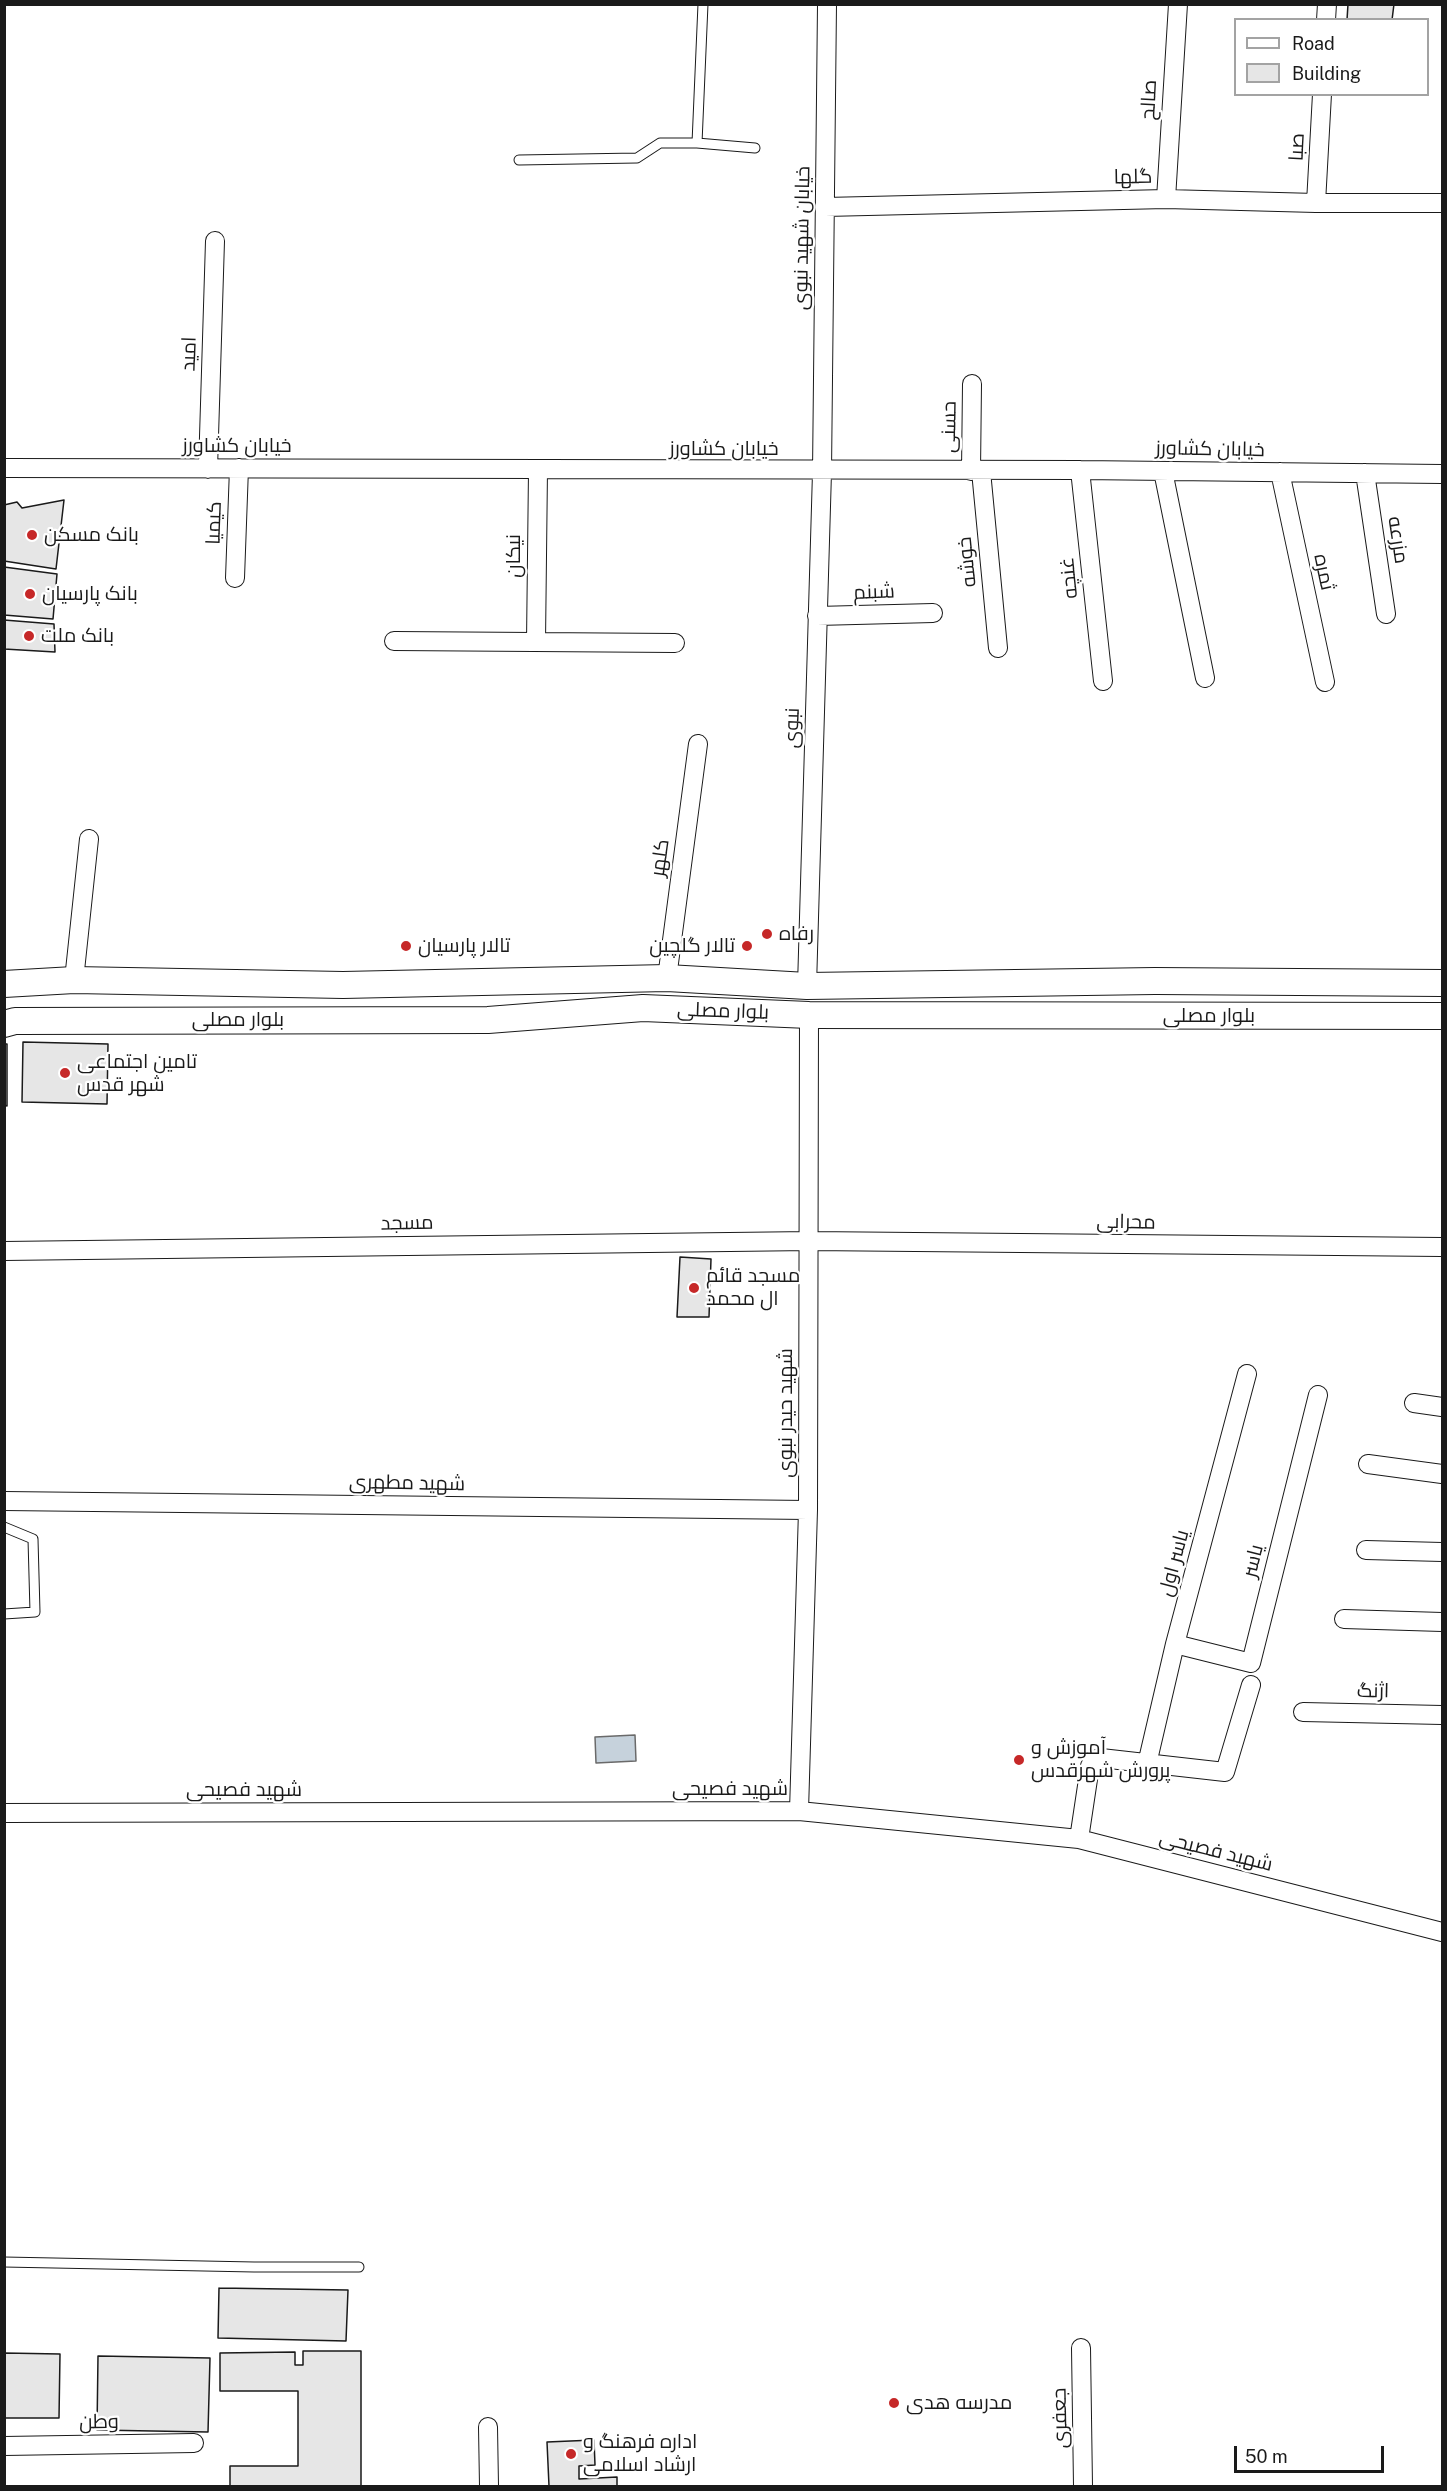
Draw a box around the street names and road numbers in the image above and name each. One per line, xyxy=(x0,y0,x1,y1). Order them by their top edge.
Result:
street label: صالح xyxy=(1136,79,1162,121)
street label: صبا xyxy=(1284,132,1310,162)
street label: گلها xyxy=(1113,165,1153,189)
street label: خیابان شهید نبوی xyxy=(789,166,815,310)
street label: امید xyxy=(176,336,202,372)
street label: حسنی xyxy=(937,401,961,453)
street label: خیابان کشاورز xyxy=(182,434,292,458)
street label: خیابان کشاورز xyxy=(1155,436,1265,462)
street label: خیابان کشاورز xyxy=(669,437,779,461)
street label: کیمیا xyxy=(201,501,227,545)
street label: مزرعه xyxy=(1382,515,1414,565)
street label: نیکان xyxy=(502,534,526,578)
street label: خوشه xyxy=(952,536,982,588)
street label: ثمره xyxy=(1308,552,1340,592)
street label: غنچه xyxy=(1055,556,1083,600)
street label: شبنم xyxy=(853,579,895,605)
street label: نبوی xyxy=(779,707,805,749)
street label: کلهر xyxy=(645,838,675,878)
street label: بلوار مصلی xyxy=(676,997,770,1025)
street label: بلوار مصلی xyxy=(1163,1004,1255,1028)
street label: بلوار مصلی xyxy=(192,1008,284,1032)
street label: محرابی xyxy=(1096,1209,1156,1235)
street label: مسجد xyxy=(380,1211,434,1235)
street label: شهید حیدر نبوی xyxy=(774,1348,798,1478)
street label: شهید مطهری xyxy=(349,1470,465,1496)
street label: یاسر اول xyxy=(1154,1527,1194,1599)
street label: یاسر xyxy=(1237,1542,1269,1580)
street label: اژنگ xyxy=(1357,1679,1389,1703)
street label: شهید فصیحی xyxy=(672,1777,788,1801)
street label: شهید فصیحی xyxy=(186,1778,302,1802)
street label: شهید فصیحی xyxy=(1157,1825,1275,1877)
street label: جعفری xyxy=(1047,2388,1073,2448)
street label: وطن xyxy=(79,2410,119,2434)

